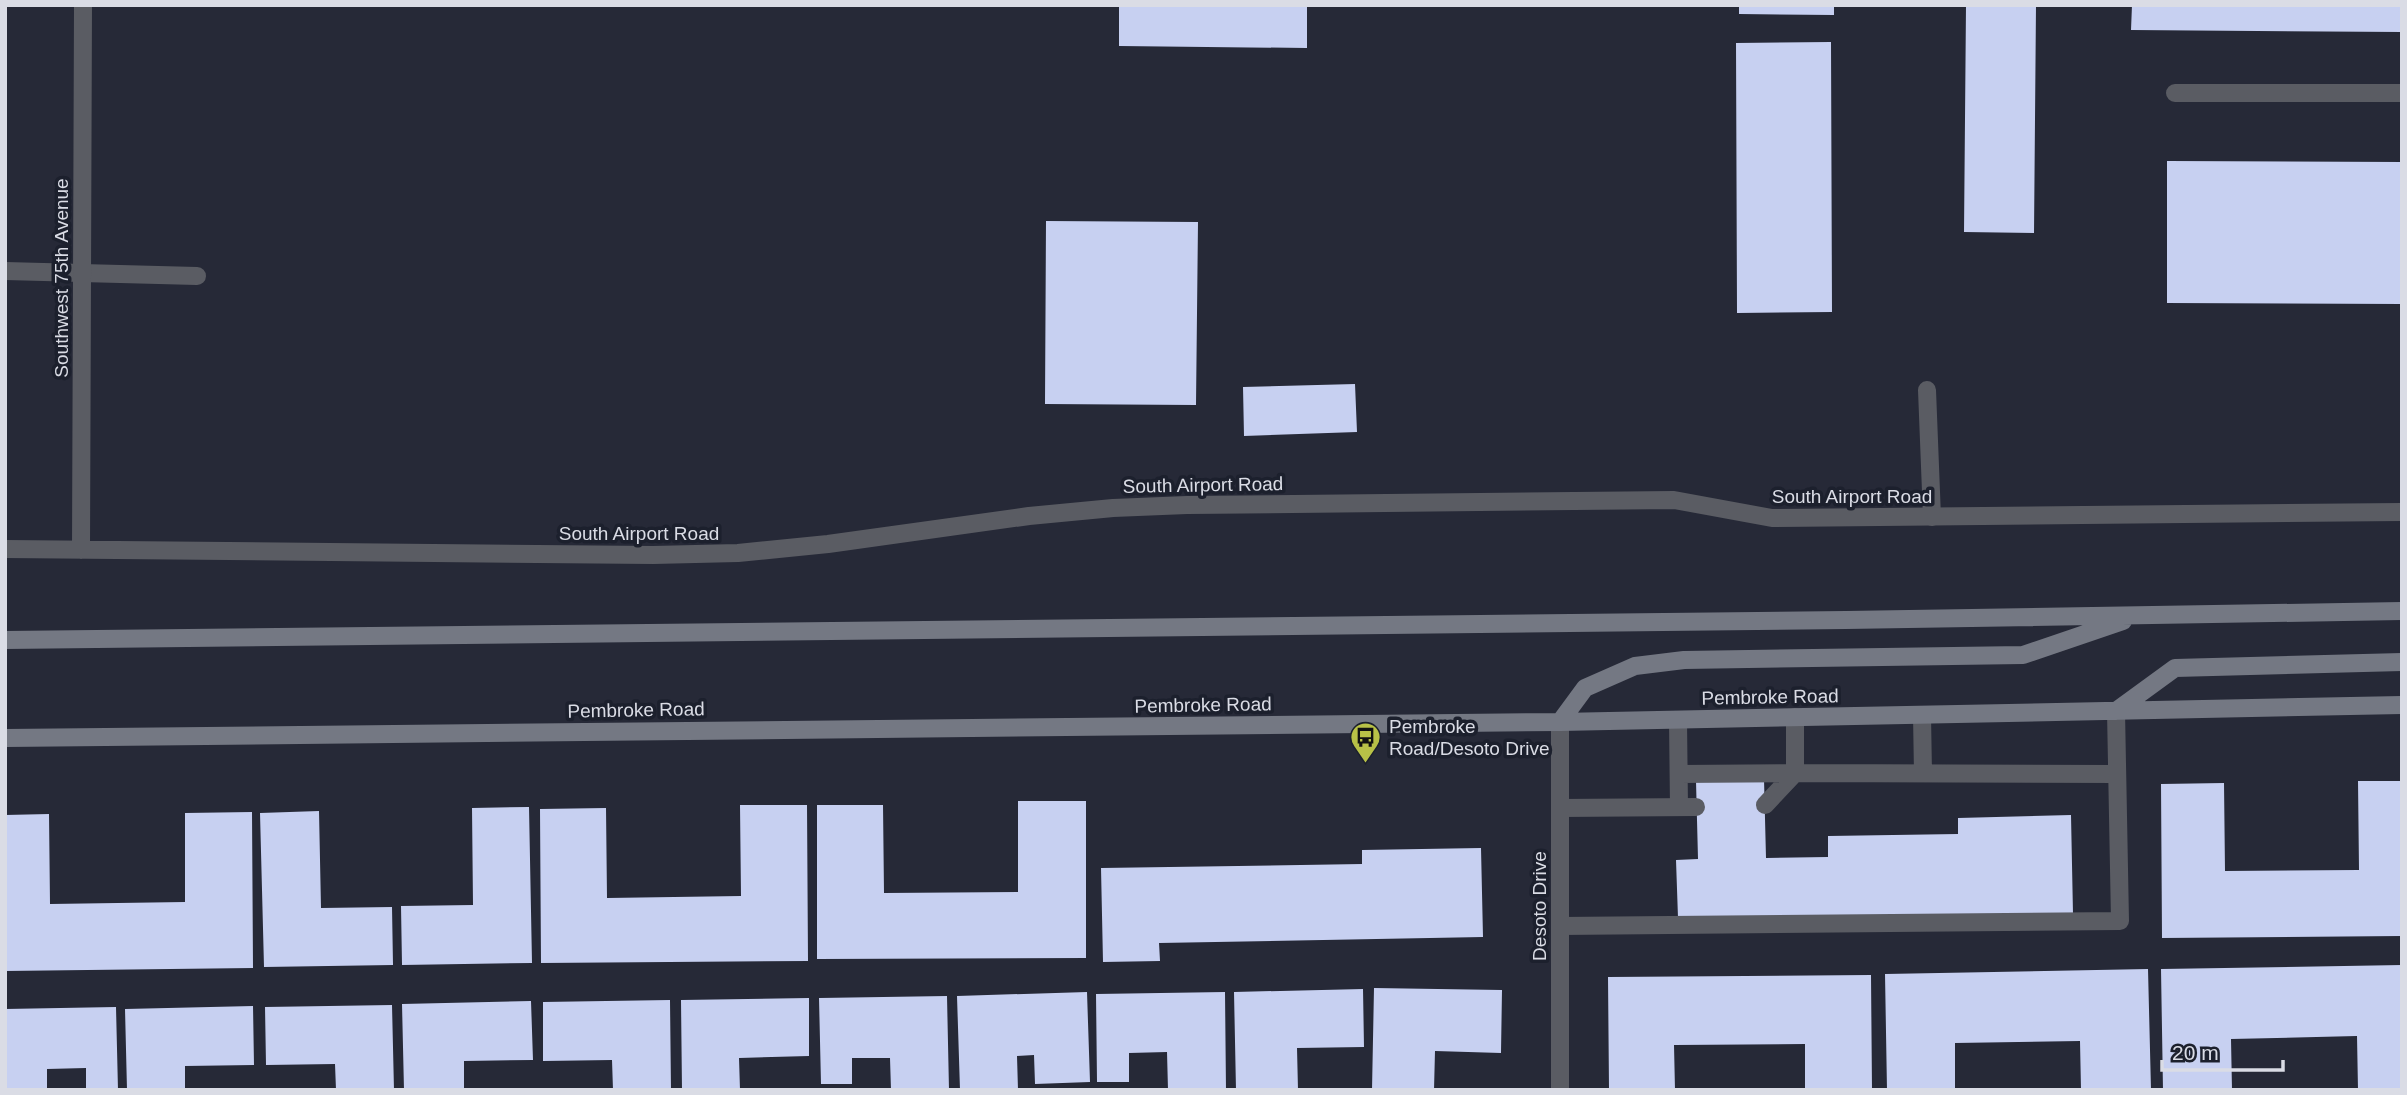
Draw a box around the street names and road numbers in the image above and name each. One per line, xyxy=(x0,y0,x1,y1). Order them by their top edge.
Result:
street label: Southwest 75th Avenue xyxy=(51,178,72,378)
street label: South Airport Road xyxy=(1123,473,1283,497)
street label: South Airport Road xyxy=(1772,486,1932,507)
street label: South Airport Road xyxy=(559,523,719,544)
street label: Pembroke Road xyxy=(1701,685,1839,709)
street label: Pembroke Road xyxy=(1134,693,1272,717)
street label: Pembroke Road xyxy=(567,698,705,722)
street label: Desoto Drive xyxy=(1529,851,1550,961)

